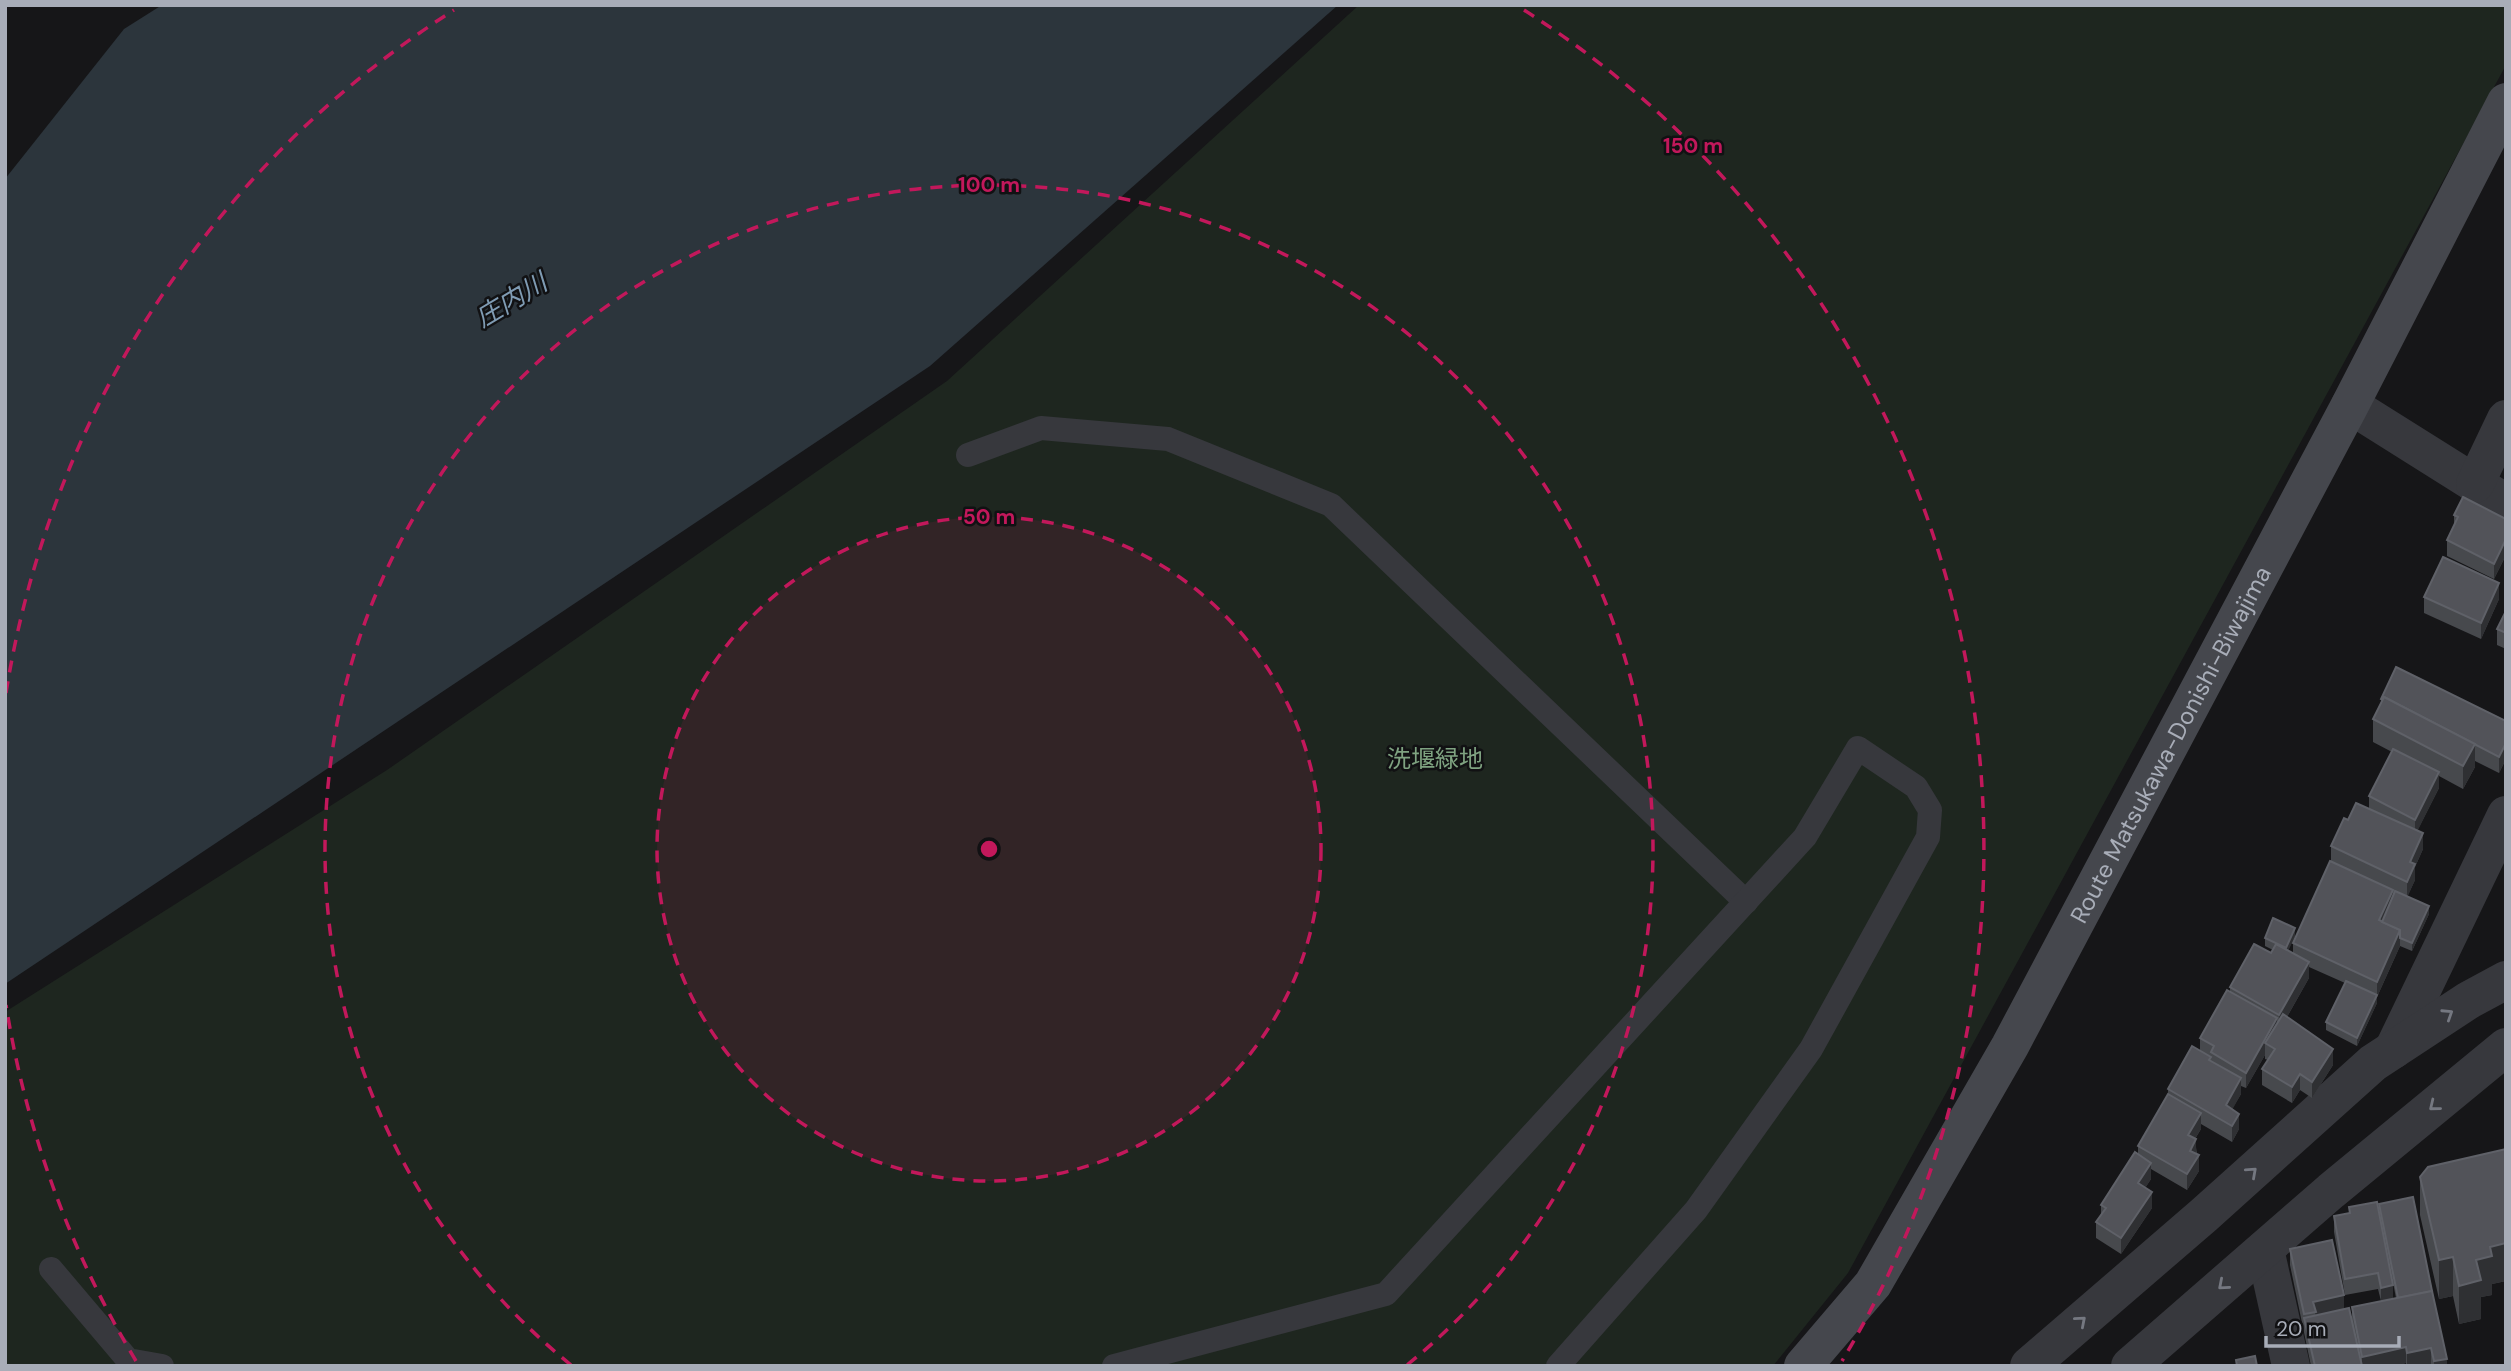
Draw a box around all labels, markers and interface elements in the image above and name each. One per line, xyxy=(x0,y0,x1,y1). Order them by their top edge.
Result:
text: 150 m xyxy=(1663,132,1723,160)
text: 100 m xyxy=(958,171,1020,199)
water label: 庄内川 xyxy=(469,264,556,335)
text: 50 m xyxy=(963,503,1015,531)
street label: Route Matsukawa-Donishi-Biwajima xyxy=(2063,560,2277,928)
park label: 洗堰緑地 xyxy=(1387,743,1483,774)
centre of rings xyxy=(977,837,1001,861)
one-way arrow xyxy=(2440,1010,2453,1022)
one-way arrow xyxy=(2430,1098,2442,1111)
one-way arrow xyxy=(2244,1168,2257,1180)
one-way arrow xyxy=(2218,1277,2231,1289)
scale bar xyxy=(2266,1304,2399,1348)
text: 20 m xyxy=(2276,1315,2327,1343)
one-way arrow xyxy=(2072,1317,2085,1329)

